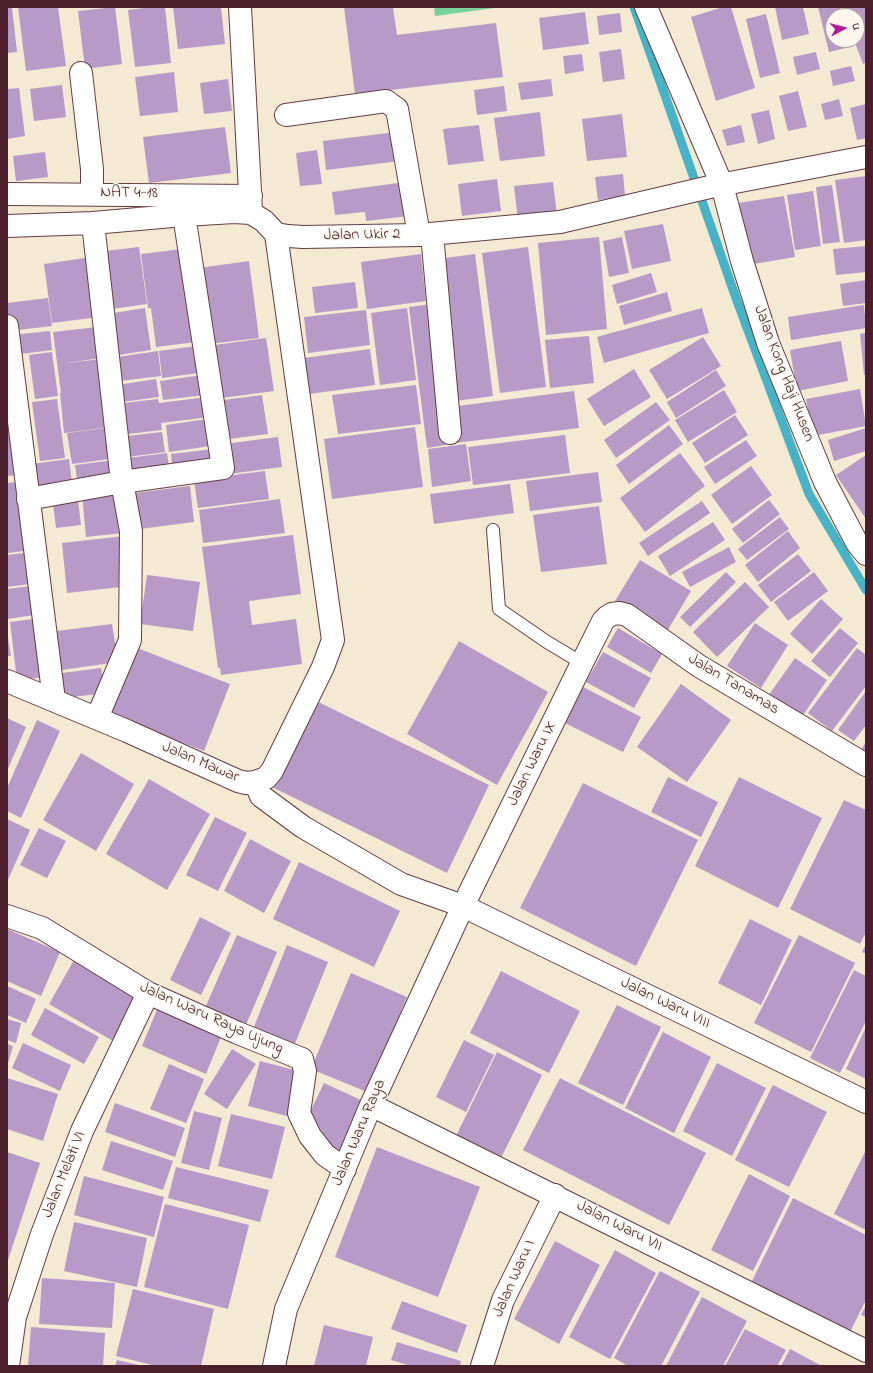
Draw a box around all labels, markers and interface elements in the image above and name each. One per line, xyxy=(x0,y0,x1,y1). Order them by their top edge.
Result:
north arrow xyxy=(825,8,865,48)
text: U xyxy=(848,22,864,31)
street label: NAT 4-18 xyxy=(100,184,158,204)
street label: Jalan Ukir 2 xyxy=(324,226,400,246)
street label: Jalan Kong Haji Husen xyxy=(748,303,818,445)
street label: Jalan Tanamas xyxy=(684,650,782,720)
street label: Jalan Waru IX xyxy=(504,719,562,809)
street label: Jalan Mawar xyxy=(158,738,242,788)
street label: Jalan Waru VIII xyxy=(617,974,713,1034)
street label: Jalan Waru Raya Ujung xyxy=(136,979,286,1059)
street label: Jalan Waru Raya xyxy=(329,1077,391,1189)
street label: Jalan Melati VI xyxy=(39,1129,91,1221)
street label: Jalan Waru VII xyxy=(573,1197,665,1257)
street label: Jalan Waru I xyxy=(489,1237,541,1321)

